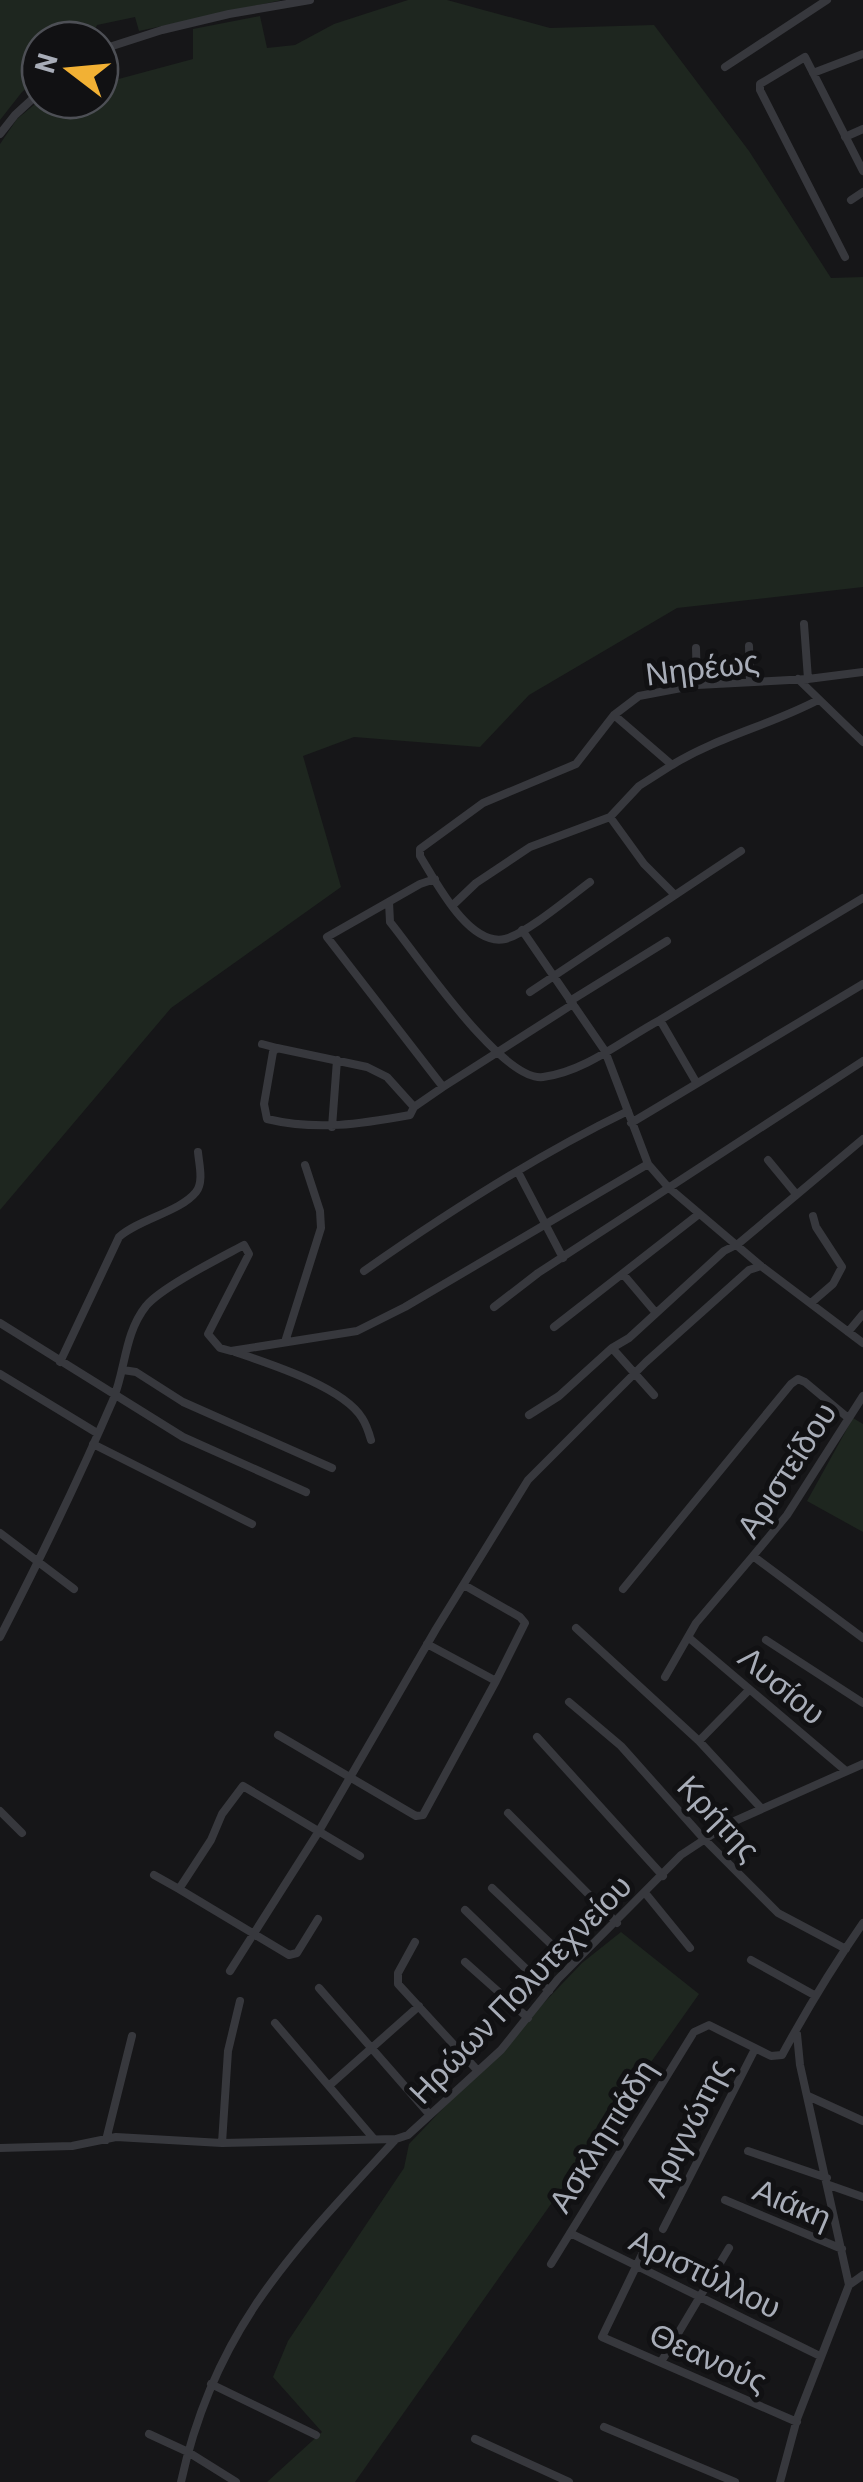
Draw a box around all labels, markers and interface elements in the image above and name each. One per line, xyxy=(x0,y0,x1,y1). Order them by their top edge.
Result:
north arrow xyxy=(20,20,120,120)
text: N xyxy=(26,49,64,76)
street label: Νηρέως xyxy=(643,640,761,693)
street label: Αριστείδου xyxy=(727,1394,844,1544)
street label: Λυσίου xyxy=(732,1637,834,1731)
street label: Κρήτης xyxy=(670,1766,769,1868)
street label: Ηρώων Πολυτεχνείου xyxy=(400,1866,639,2111)
street label: Ασκληπιάδη xyxy=(539,2052,664,2219)
street label: Αριγνώτης xyxy=(635,2052,738,2202)
street label: Αιάκη xyxy=(748,2169,838,2236)
street label: Αριστύλλου xyxy=(624,2219,788,2326)
street label: Θεανούς xyxy=(644,2313,774,2399)

